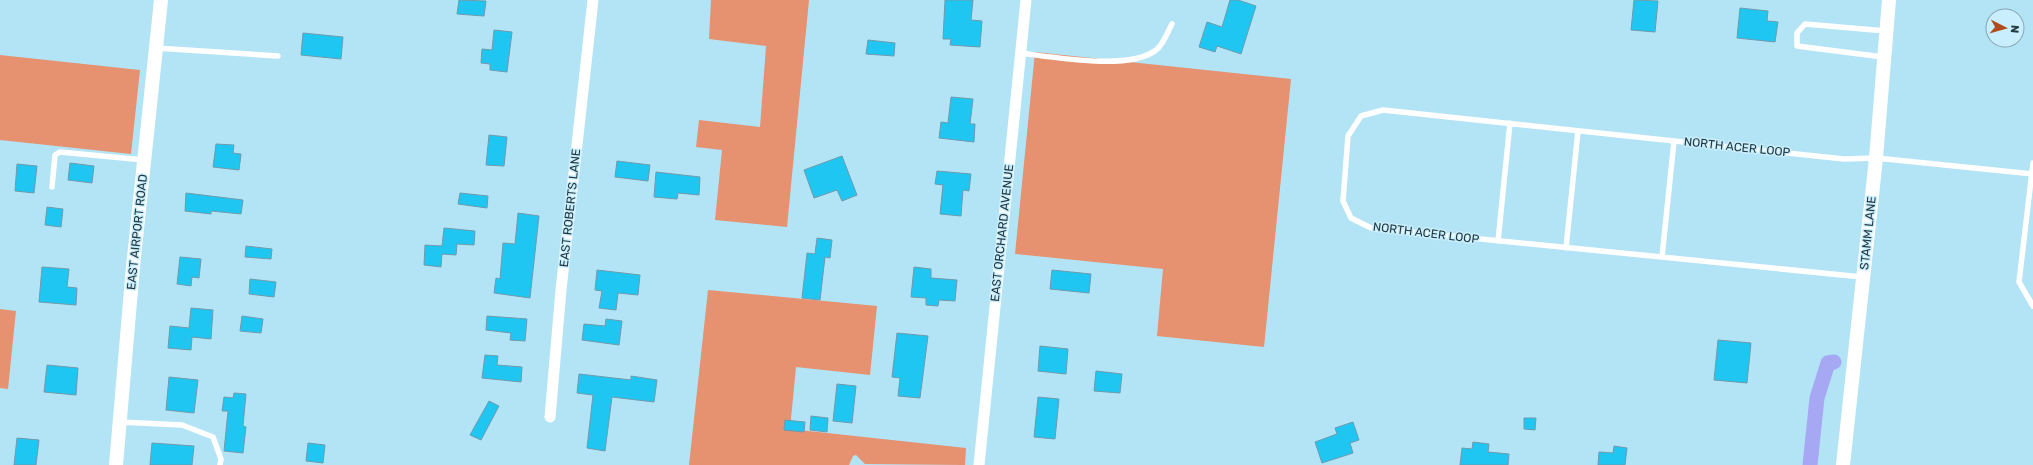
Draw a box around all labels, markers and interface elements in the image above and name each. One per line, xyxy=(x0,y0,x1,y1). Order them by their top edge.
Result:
north arrow xyxy=(1985,8,2025,48)
text: N xyxy=(2008,24,2021,34)
street label: NORTH ACER LOOP xyxy=(1683,134,1791,160)
street label: EAST ROBERTS LANE xyxy=(557,148,583,268)
street label: EAST ORCHARD AVENUE xyxy=(988,164,1016,302)
street label: EAST AIRPORT ROAD xyxy=(124,173,150,291)
street label: STAMM LANE xyxy=(1857,196,1879,270)
street label: NORTH ACER LOOP xyxy=(1372,220,1480,246)

